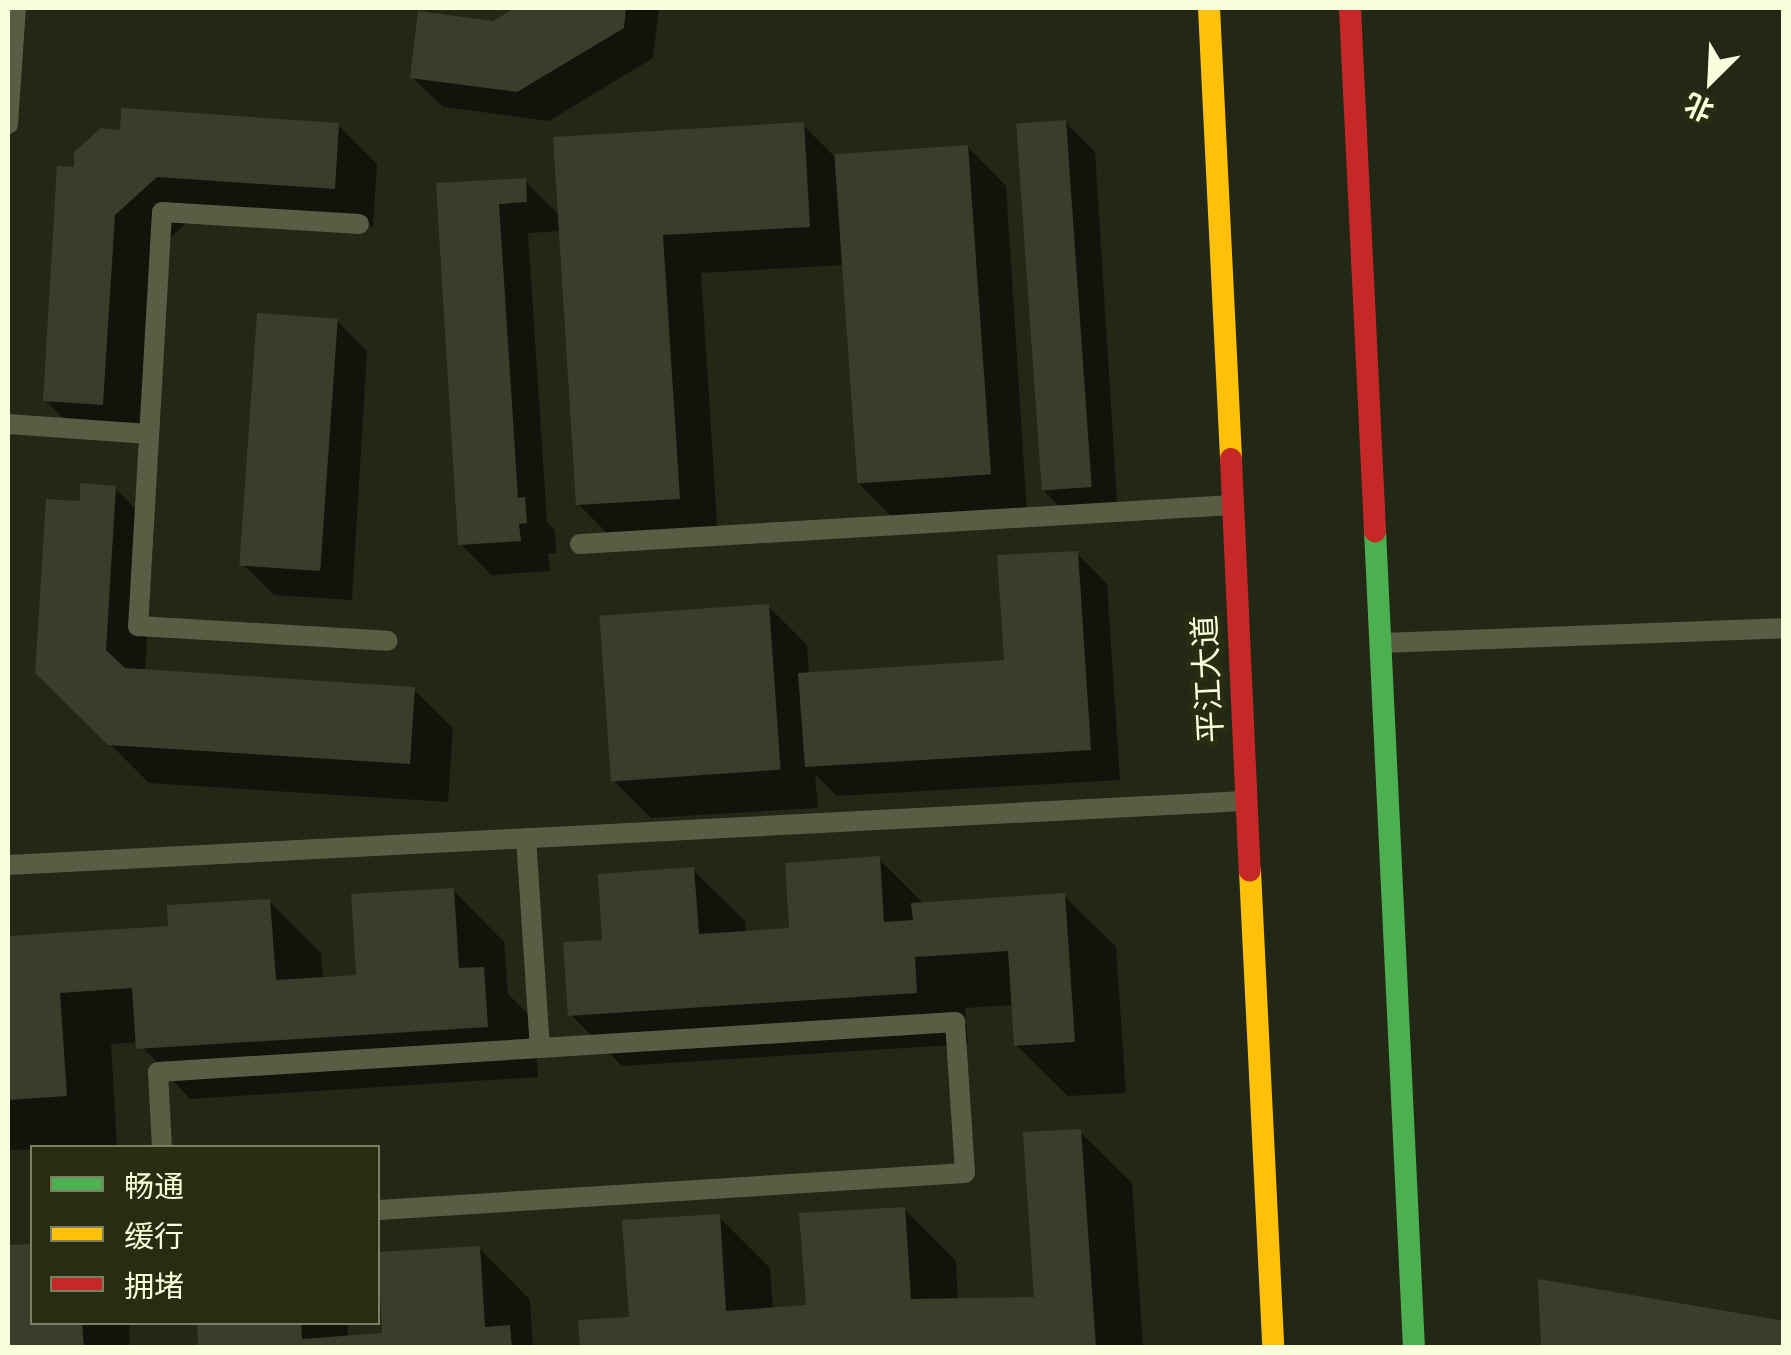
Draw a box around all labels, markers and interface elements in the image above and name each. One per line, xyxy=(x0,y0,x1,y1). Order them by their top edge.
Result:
north arrow xyxy=(1661,30,1761,130)
text: 北 xyxy=(1679,86,1719,129)
street label: 平江大道 xyxy=(1185,614,1231,744)
legend xyxy=(30,1145,380,1325)
text: 畅通 xyxy=(124,1168,184,1205)
text: 缓行 xyxy=(124,1218,184,1255)
text: 拥堵 xyxy=(124,1268,184,1305)

